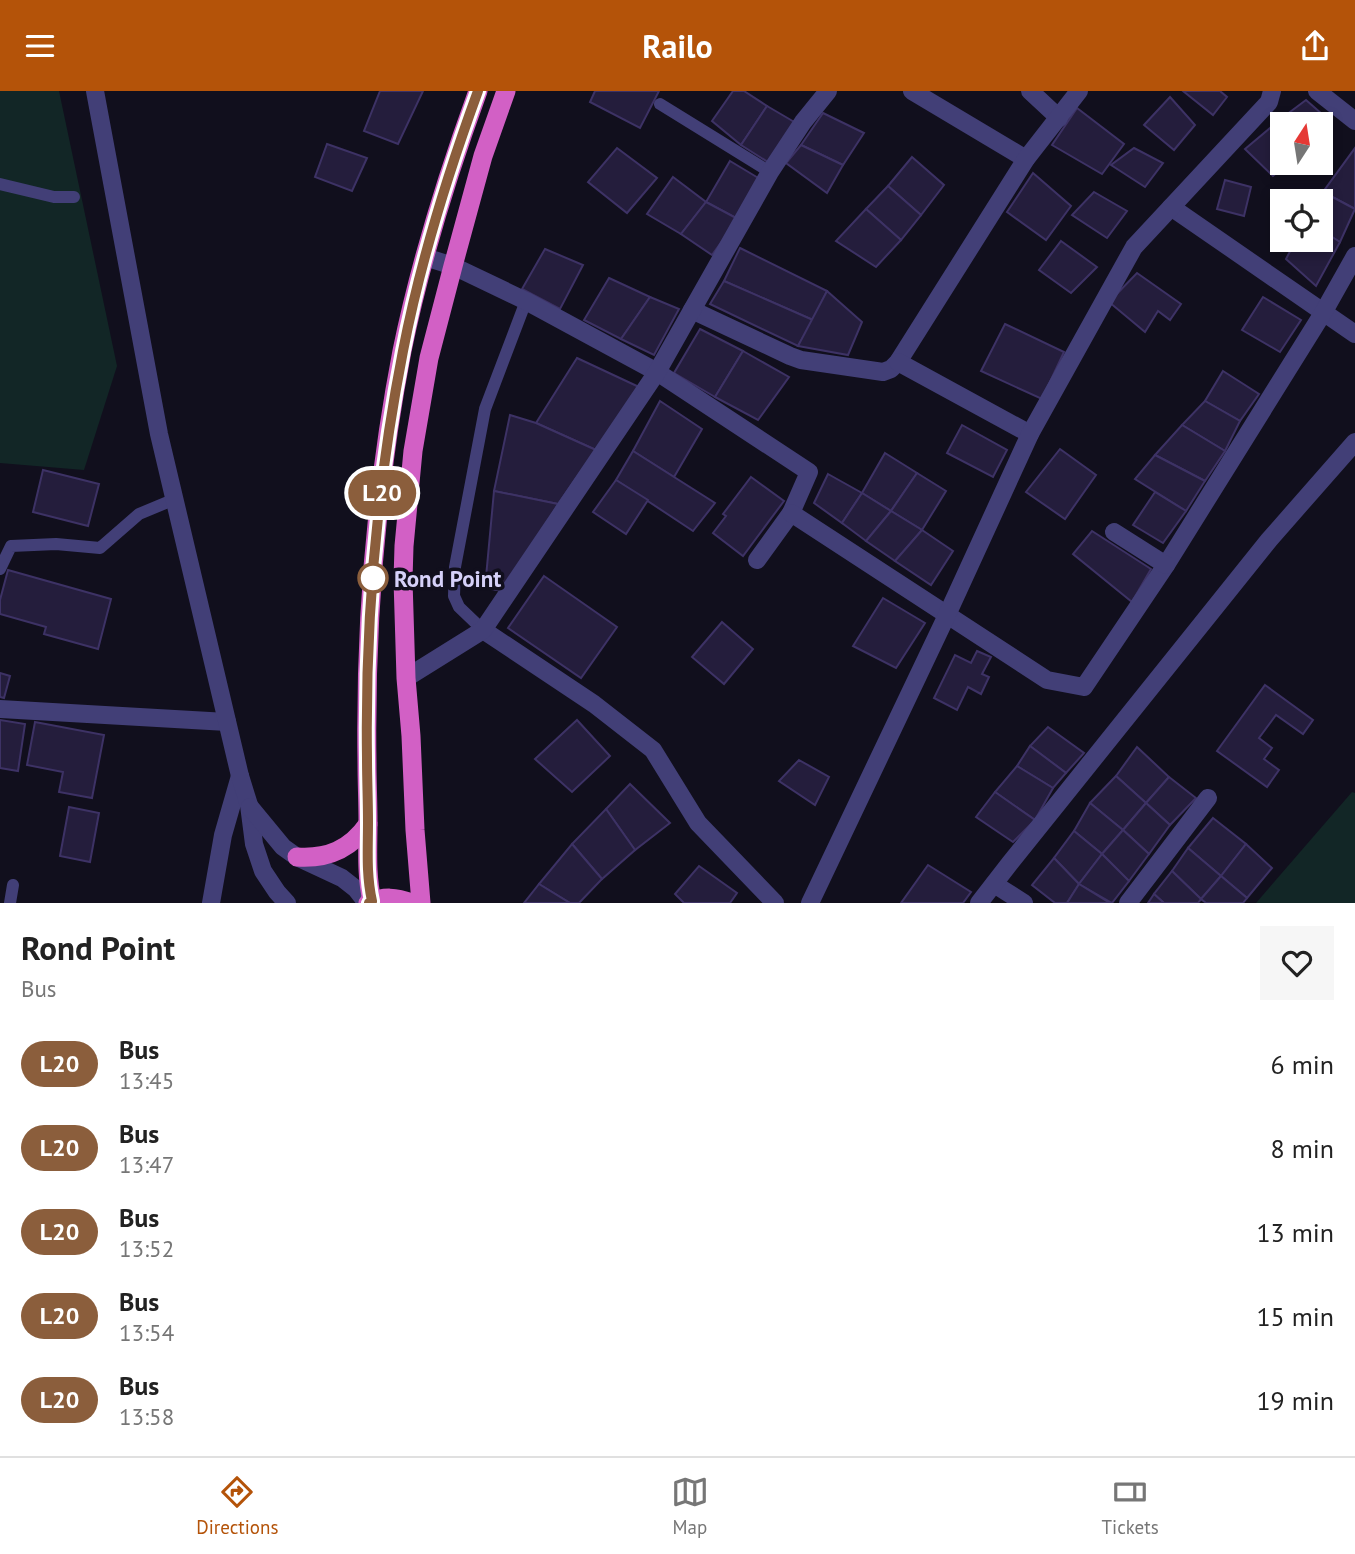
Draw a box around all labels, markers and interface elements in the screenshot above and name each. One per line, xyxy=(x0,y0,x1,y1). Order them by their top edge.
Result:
text: Railo xyxy=(642,25,713,67)
icon: menu xyxy=(21,27,59,65)
icon: share xyxy=(1296,27,1334,65)
north arrow xyxy=(1270,112,1334,175)
map controls xyxy=(1270,112,1333,252)
button: locate xyxy=(1270,189,1333,252)
line badge: L20 xyxy=(342,470,422,516)
text: L20 xyxy=(362,477,402,508)
marker: Rond Point xyxy=(358,563,388,593)
place label: Rond Point xyxy=(394,564,501,593)
text: Rond Point xyxy=(21,926,175,969)
button: heart xyxy=(1260,926,1334,1000)
text: Bus xyxy=(21,974,57,1003)
text: Bus xyxy=(119,1033,159,1066)
text: L20 xyxy=(40,1048,79,1079)
text: 6 min xyxy=(1271,1048,1334,1081)
text: 13:45 xyxy=(119,1066,174,1095)
text: Bus xyxy=(119,1117,159,1150)
text: L20 xyxy=(40,1132,79,1163)
text: 8 min xyxy=(1271,1132,1334,1165)
text: 13:47 xyxy=(119,1150,174,1179)
text: Bus xyxy=(119,1201,159,1234)
text: L20 xyxy=(40,1216,79,1247)
text: 13 min xyxy=(1256,1216,1334,1249)
text: 13:52 xyxy=(119,1234,174,1263)
text: Bus xyxy=(119,1285,159,1318)
text: L20 xyxy=(40,1300,79,1331)
text: 15 min xyxy=(1256,1300,1334,1333)
text: 13:54 xyxy=(119,1318,174,1347)
text: Bus xyxy=(119,1369,159,1402)
text: L20 xyxy=(40,1384,79,1415)
text: 19 min xyxy=(1256,1384,1334,1417)
text: 13:58 xyxy=(119,1402,174,1431)
tab: Directions xyxy=(196,1473,278,1539)
tab: Map xyxy=(671,1473,709,1539)
tab: Tickets xyxy=(1102,1473,1159,1539)

